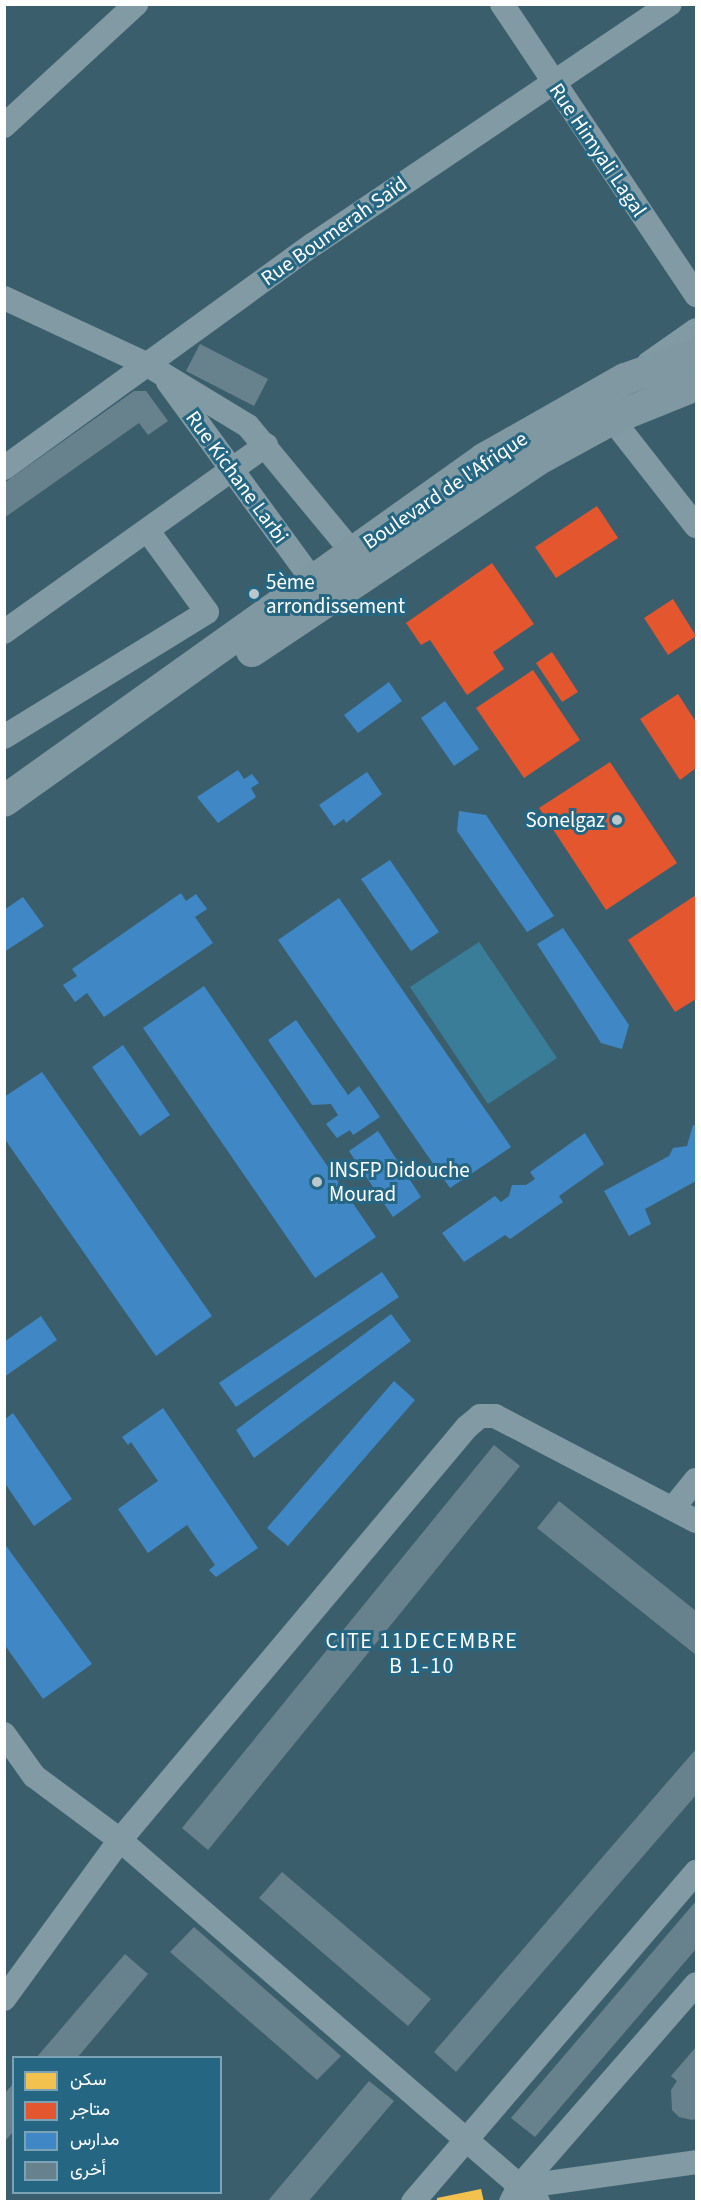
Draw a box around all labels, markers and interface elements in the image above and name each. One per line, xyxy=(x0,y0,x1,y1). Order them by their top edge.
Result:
street label: Rue Himyali Lagal xyxy=(544,78,652,222)
street label: Rue Boumerah Saïd xyxy=(256,171,412,291)
street label: Rue Kichane Larbi xyxy=(180,406,294,548)
street label: Boulevard de l'Afrique xyxy=(358,426,532,554)
place label: 5ème arrondissement xyxy=(266,569,405,619)
marker: 5ème arrondissement xyxy=(247,587,261,601)
place label: Sonelgaz xyxy=(525,807,605,833)
marker: Sonelgaz xyxy=(610,813,624,827)
place label: INSFP Didouche Mourad xyxy=(329,1157,470,1207)
marker: INSFP Didouche Mourad xyxy=(310,1175,324,1189)
district label: CITE 11DECEMBRE B 1-10 xyxy=(326,1628,518,1680)
legend xyxy=(12,2056,222,2194)
text: سكن xyxy=(70,2067,106,2092)
text: متاجر xyxy=(70,2097,110,2122)
text: مدارس xyxy=(70,2127,119,2152)
text: أخرى xyxy=(70,2157,106,2182)

